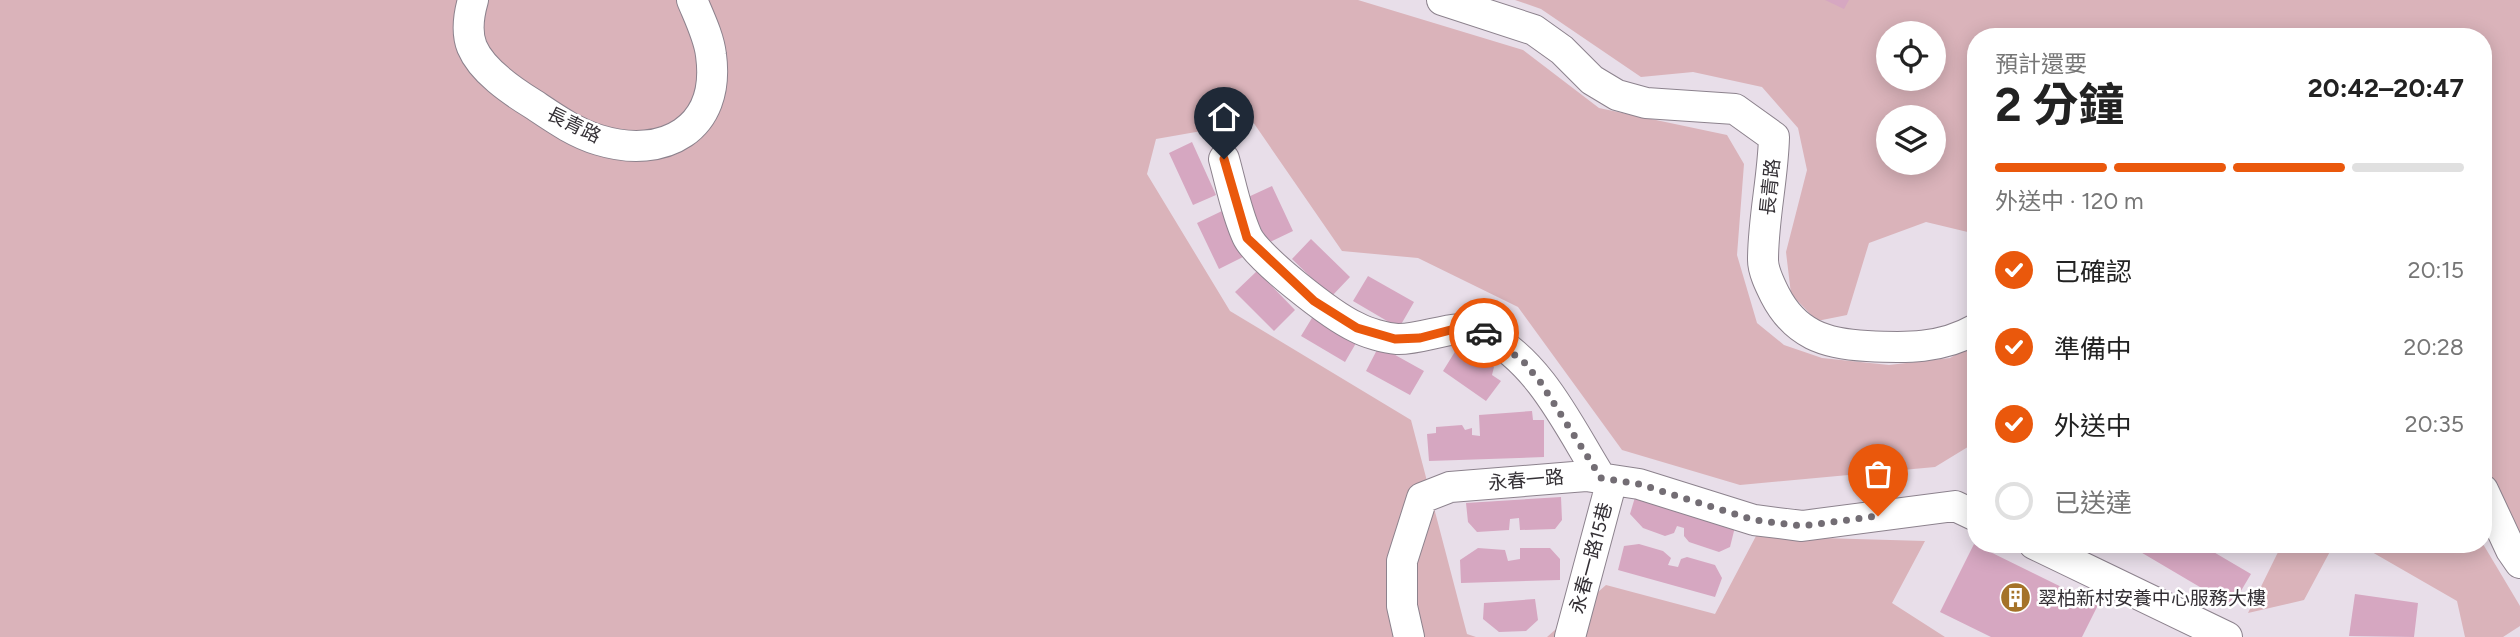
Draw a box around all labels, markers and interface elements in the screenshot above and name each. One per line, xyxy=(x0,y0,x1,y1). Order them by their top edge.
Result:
map controls xyxy=(1876,21,1946,175)
button: locate xyxy=(1876,21,1946,91)
text: 預計還要 xyxy=(1995,50,2087,78)
text: 20:42–20:47 xyxy=(2308,72,2464,104)
text: 2 分鐘 xyxy=(1995,77,2125,133)
pin xyxy=(1194,87,1254,159)
icon: home xyxy=(1205,98,1243,136)
street label: 長青路 xyxy=(543,102,605,148)
button: layers xyxy=(1876,105,1946,175)
street label: 長青路 xyxy=(1756,157,1784,217)
text: 外送中 · 120 m xyxy=(1995,187,2144,215)
icon: check xyxy=(1995,251,2033,289)
text: 已確認 xyxy=(2054,256,2132,288)
text: 20:15 xyxy=(2408,256,2464,284)
courier xyxy=(1449,298,1519,368)
icon: car xyxy=(1465,314,1503,352)
icon: check xyxy=(1995,328,2033,366)
text: 準備中 xyxy=(2054,333,2132,365)
text: 20:28 xyxy=(2404,333,2464,361)
icon: check xyxy=(1995,405,2033,443)
text: 外送中 xyxy=(2054,410,2132,442)
text: 20:35 xyxy=(2405,410,2464,438)
pin xyxy=(1848,444,1908,516)
icon: bag xyxy=(1859,455,1897,493)
street label: 永春一路 xyxy=(1487,465,1565,495)
text: 已送達 xyxy=(2054,487,2132,519)
street label: 永春一路15巷 xyxy=(1565,500,1617,616)
building icon: 翠柏新村安養中心服務大樓 xyxy=(1998,581,2032,615)
place label: 翠柏新村安養中心服務大樓 xyxy=(2038,587,2266,610)

